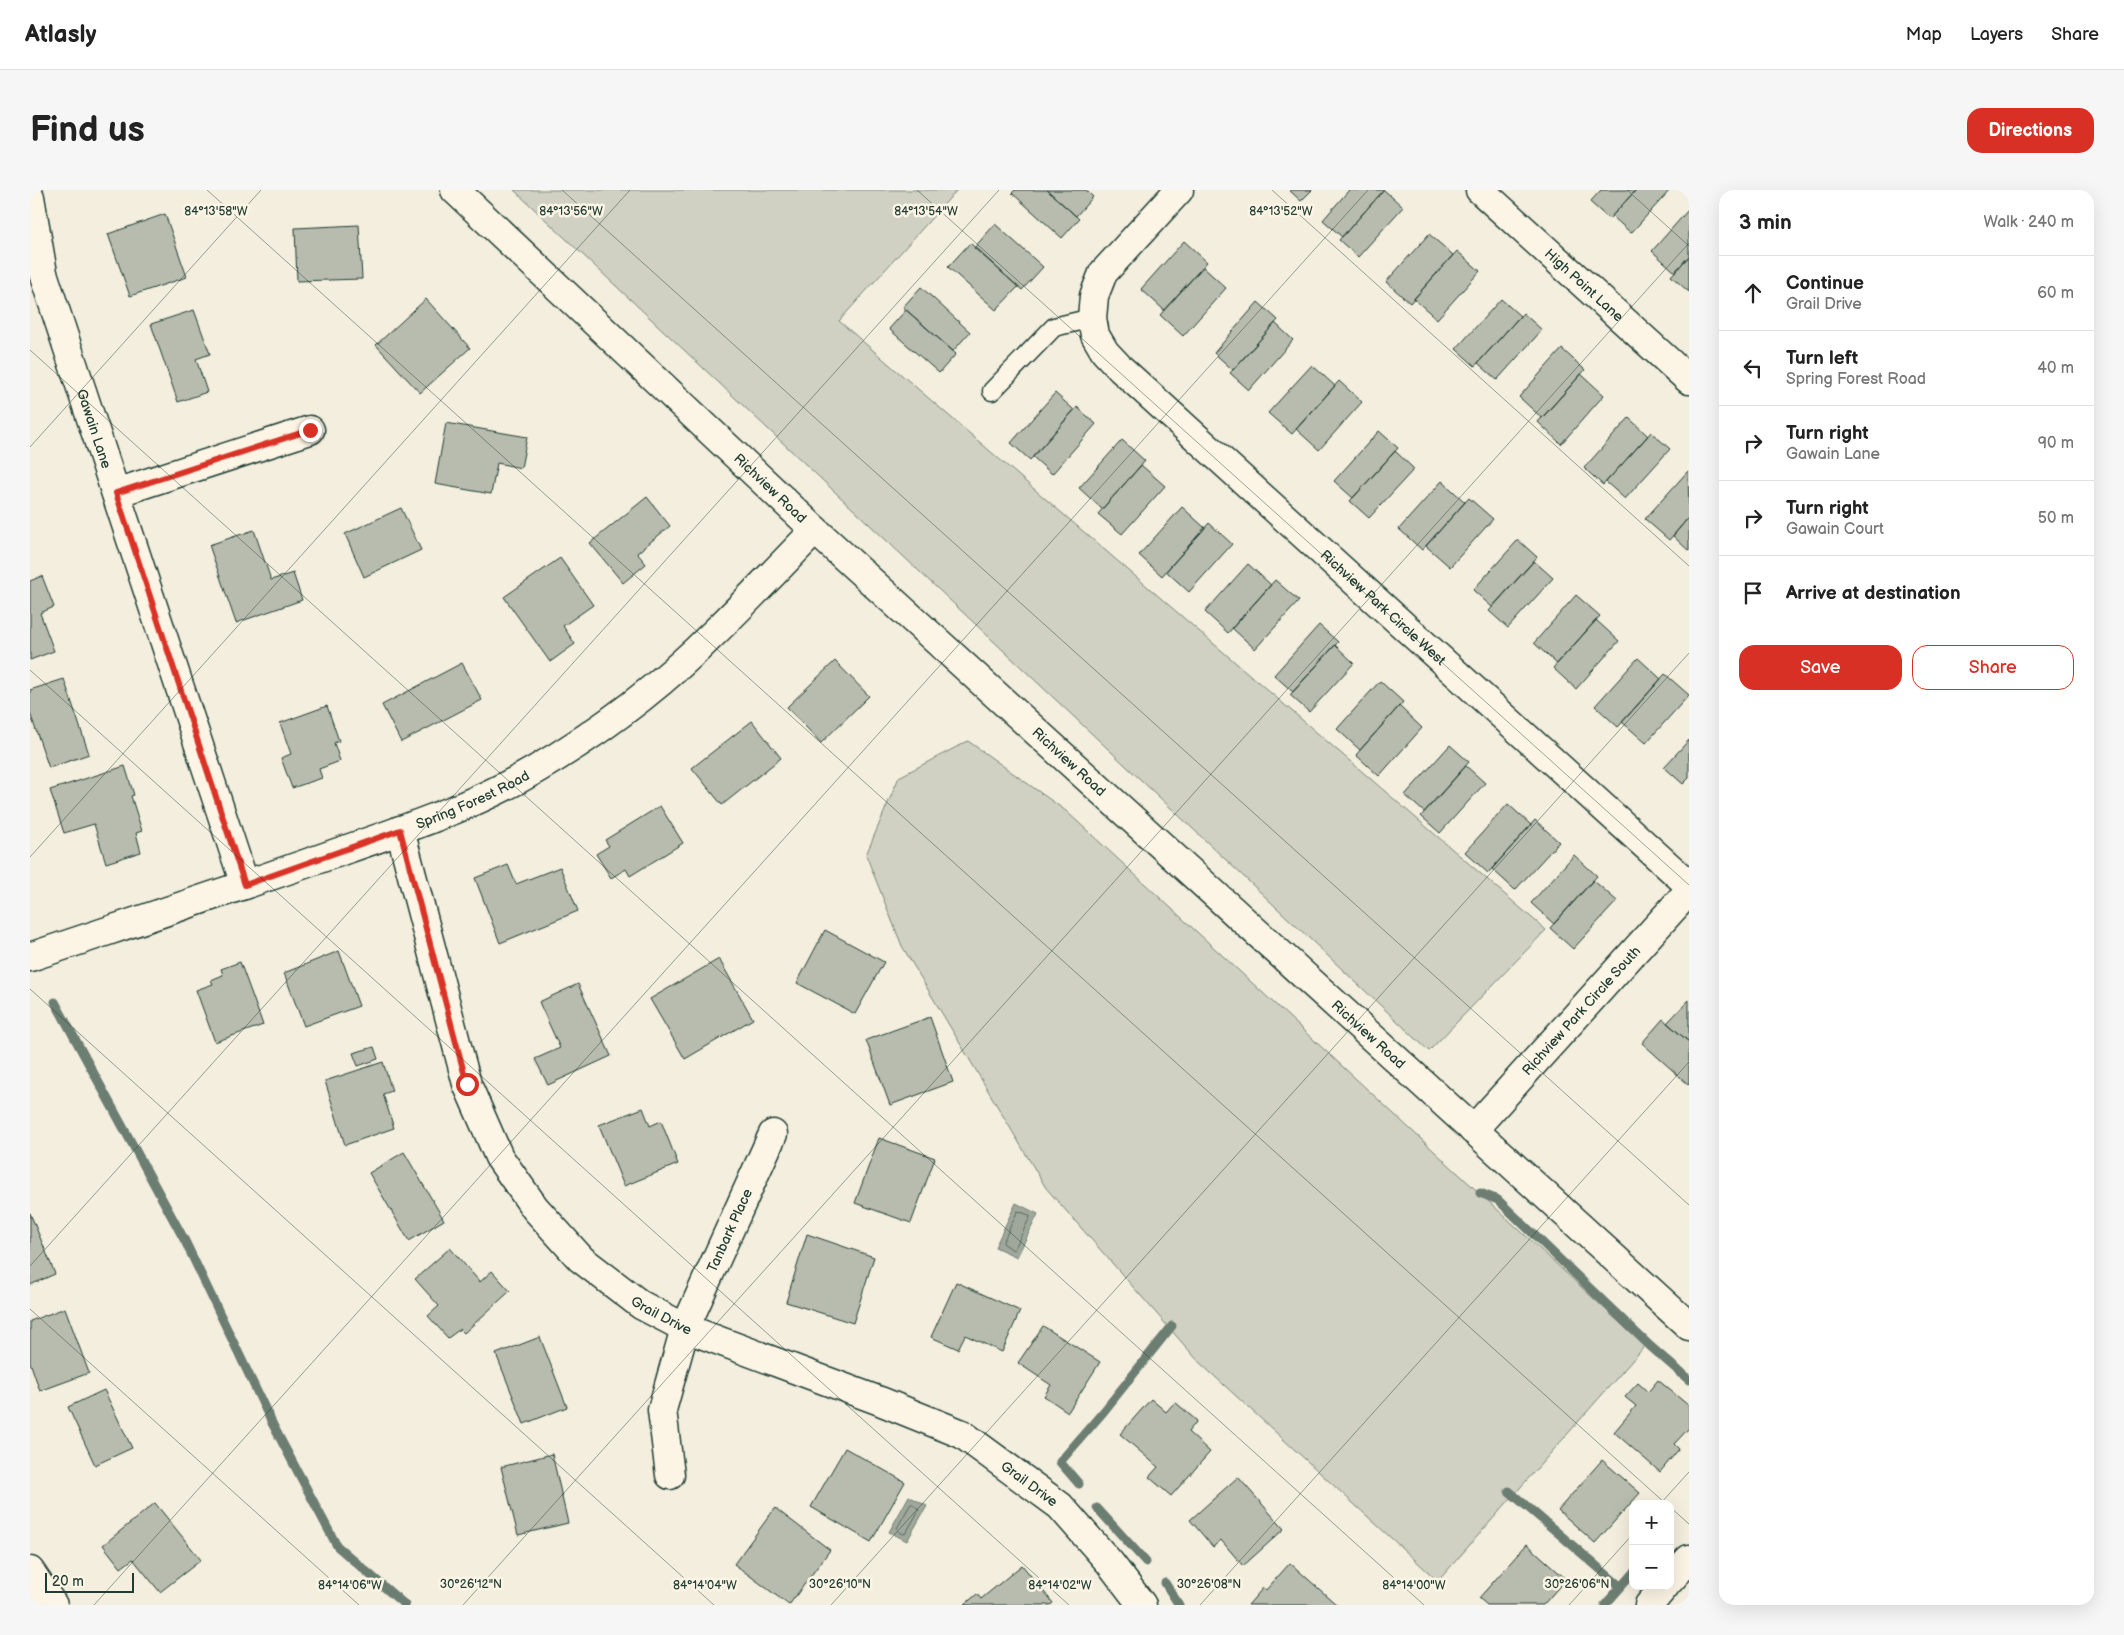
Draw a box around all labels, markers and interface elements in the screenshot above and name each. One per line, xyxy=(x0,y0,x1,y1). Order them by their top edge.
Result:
text: Atlasly xyxy=(25,20,96,49)
text: Map xyxy=(1906,24,1942,45)
text: Layers xyxy=(1970,24,2023,45)
text: Share xyxy=(2051,24,2099,45)
button: Directions xyxy=(1967,108,2094,153)
text: Find us xyxy=(30,109,145,152)
text: 84°13'58"W xyxy=(184,204,248,219)
text: 84°13'56"W xyxy=(539,204,603,219)
text: 84°13'54"W xyxy=(894,204,958,219)
text: 84°13'52"W xyxy=(1249,204,1313,219)
text: 3 min xyxy=(1739,210,1792,235)
text: Walk · 240 m xyxy=(1984,213,2074,232)
street label: High Point Lane xyxy=(1541,245,1627,325)
text: Continue xyxy=(1786,272,1864,295)
icon: ahead xyxy=(1739,279,1767,307)
text: 60 m xyxy=(2037,284,2074,303)
text: Grail Drive xyxy=(1786,295,1862,314)
text: Turn left xyxy=(1786,347,1858,370)
icon: left xyxy=(1739,354,1767,382)
text: 40 m xyxy=(2037,359,2074,378)
text: Spring Forest Road xyxy=(1786,370,1926,389)
street label: Gawain Lane xyxy=(73,387,115,470)
route end xyxy=(299,419,322,442)
text: Turn right xyxy=(1786,422,1869,445)
icon: right xyxy=(1739,429,1767,457)
text: 90 m xyxy=(2038,434,2074,453)
text: Gawain Lane xyxy=(1786,445,1880,464)
street label: Richview Road xyxy=(731,450,810,526)
text: Turn right xyxy=(1786,497,1869,520)
icon: right xyxy=(1739,504,1767,532)
text: 50 m xyxy=(2038,509,2074,528)
text: Gawain Court xyxy=(1786,520,1884,539)
street label: Richview Park Circle West xyxy=(1317,546,1450,669)
icon: arrive xyxy=(1739,579,1767,607)
text: Arrive at destination xyxy=(1786,582,1961,605)
button: Save xyxy=(1739,645,1902,690)
button: Share xyxy=(1912,645,2074,690)
street label: Richview Road xyxy=(1029,724,1110,799)
street label: Spring Forest Road xyxy=(414,767,532,832)
street label: Richview Park Circle South xyxy=(1518,942,1644,1079)
street label: Richview Road xyxy=(1328,996,1409,1072)
route start xyxy=(456,1073,479,1096)
street label: Tanbark Place xyxy=(703,1186,756,1275)
street label: Grail Drive xyxy=(628,1292,694,1338)
street label: Grail Drive xyxy=(998,1457,1061,1510)
map controls xyxy=(1629,1500,1674,1590)
button: + xyxy=(1629,1500,1674,1545)
button: − xyxy=(1629,1545,1674,1590)
scale bar xyxy=(45,1570,134,1593)
text: 20 m xyxy=(52,1573,84,1590)
text: 30°26'12"N xyxy=(440,1577,502,1592)
text: 30°26'10"N xyxy=(809,1577,871,1592)
text: 30°26'08"N xyxy=(1177,1577,1241,1592)
text: 30°26'06"N xyxy=(1545,1577,1609,1592)
text: 84°14'06"W xyxy=(318,1578,382,1593)
text: 84°14'04"W xyxy=(673,1578,737,1593)
text: 84°14'02"W xyxy=(1028,1578,1092,1593)
text: 84°14'00"W xyxy=(1382,1578,1446,1593)

